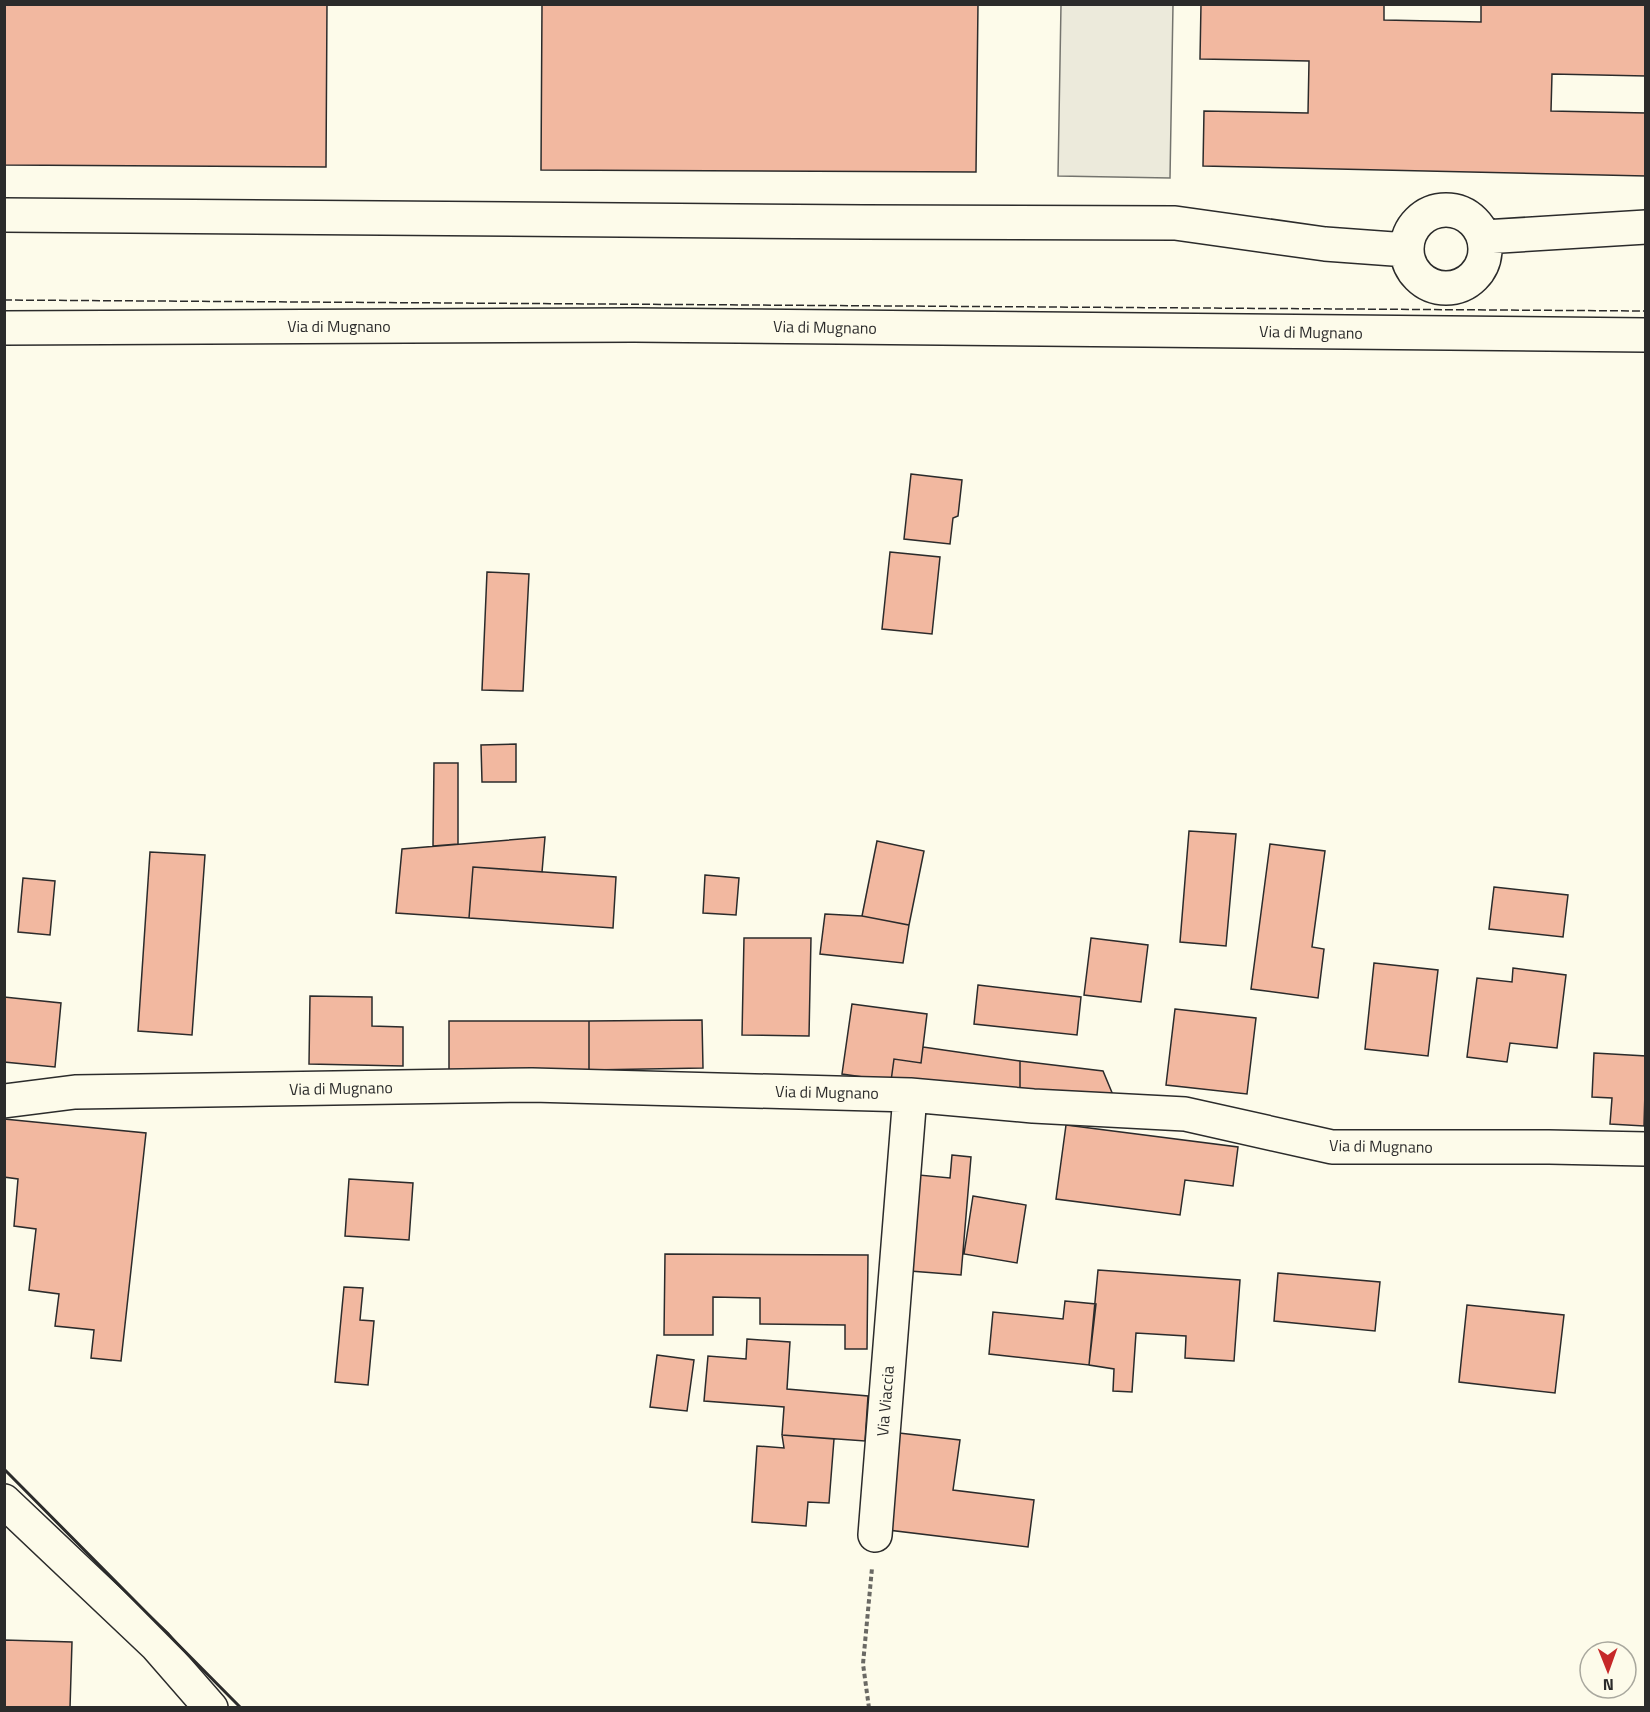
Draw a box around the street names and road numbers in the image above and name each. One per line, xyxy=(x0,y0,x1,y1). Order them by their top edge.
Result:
street label: Via di Mugnano xyxy=(287,314,391,338)
street label: Via di Mugnano xyxy=(773,314,877,340)
street label: Via di Mugnano xyxy=(1259,319,1363,345)
street label: Via di Mugnano xyxy=(289,1075,393,1101)
street label: Via di Mugnano xyxy=(775,1079,879,1105)
street label: Via di Mugnano xyxy=(1329,1133,1433,1159)
street label: Via Viaccia xyxy=(870,1365,900,1437)

